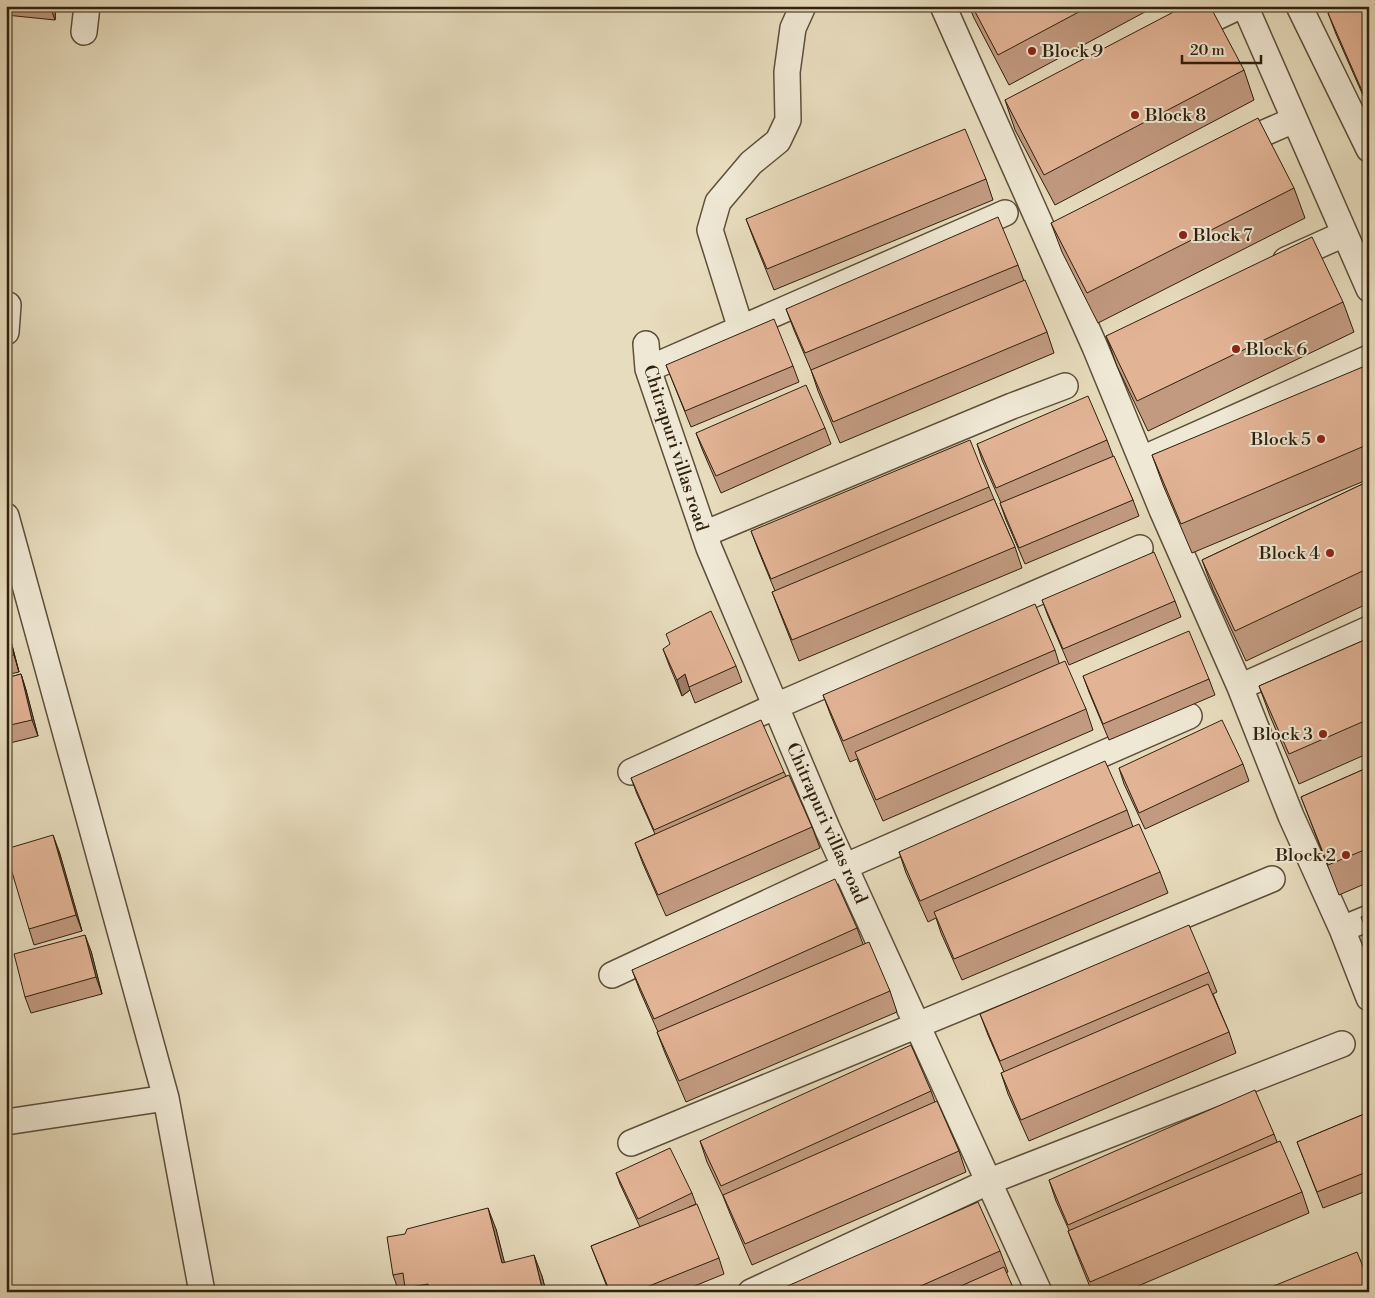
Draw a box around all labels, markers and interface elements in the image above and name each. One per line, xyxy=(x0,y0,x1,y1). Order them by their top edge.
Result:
scale bar xyxy=(1182,32,1261,64)
place label: Block 9 xyxy=(1041,40,1103,63)
text: 20 m xyxy=(1190,41,1225,60)
marker: Block 9 xyxy=(1026,45,1038,57)
place label: Block 8 xyxy=(1144,104,1206,127)
marker: Block 8 xyxy=(1129,109,1141,121)
place label: Block 7 xyxy=(1192,224,1252,247)
marker: Block 7 xyxy=(1177,229,1189,241)
place label: Block 6 xyxy=(1245,338,1307,361)
marker: Block 6 xyxy=(1230,343,1242,355)
street label: Chitrapuri villas road xyxy=(638,362,714,535)
place label: Block 5 xyxy=(1250,428,1311,451)
marker: Block 5 xyxy=(1315,433,1327,445)
place label: Block 4 xyxy=(1258,542,1320,565)
marker: Block 4 xyxy=(1324,547,1336,559)
place label: Block 3 xyxy=(1252,723,1313,746)
marker: Block 3 xyxy=(1317,728,1329,740)
street label: Chitrapuri villas road xyxy=(781,739,873,908)
place label: Block 2 xyxy=(1274,844,1336,867)
marker: Block 2 xyxy=(1340,849,1352,861)

